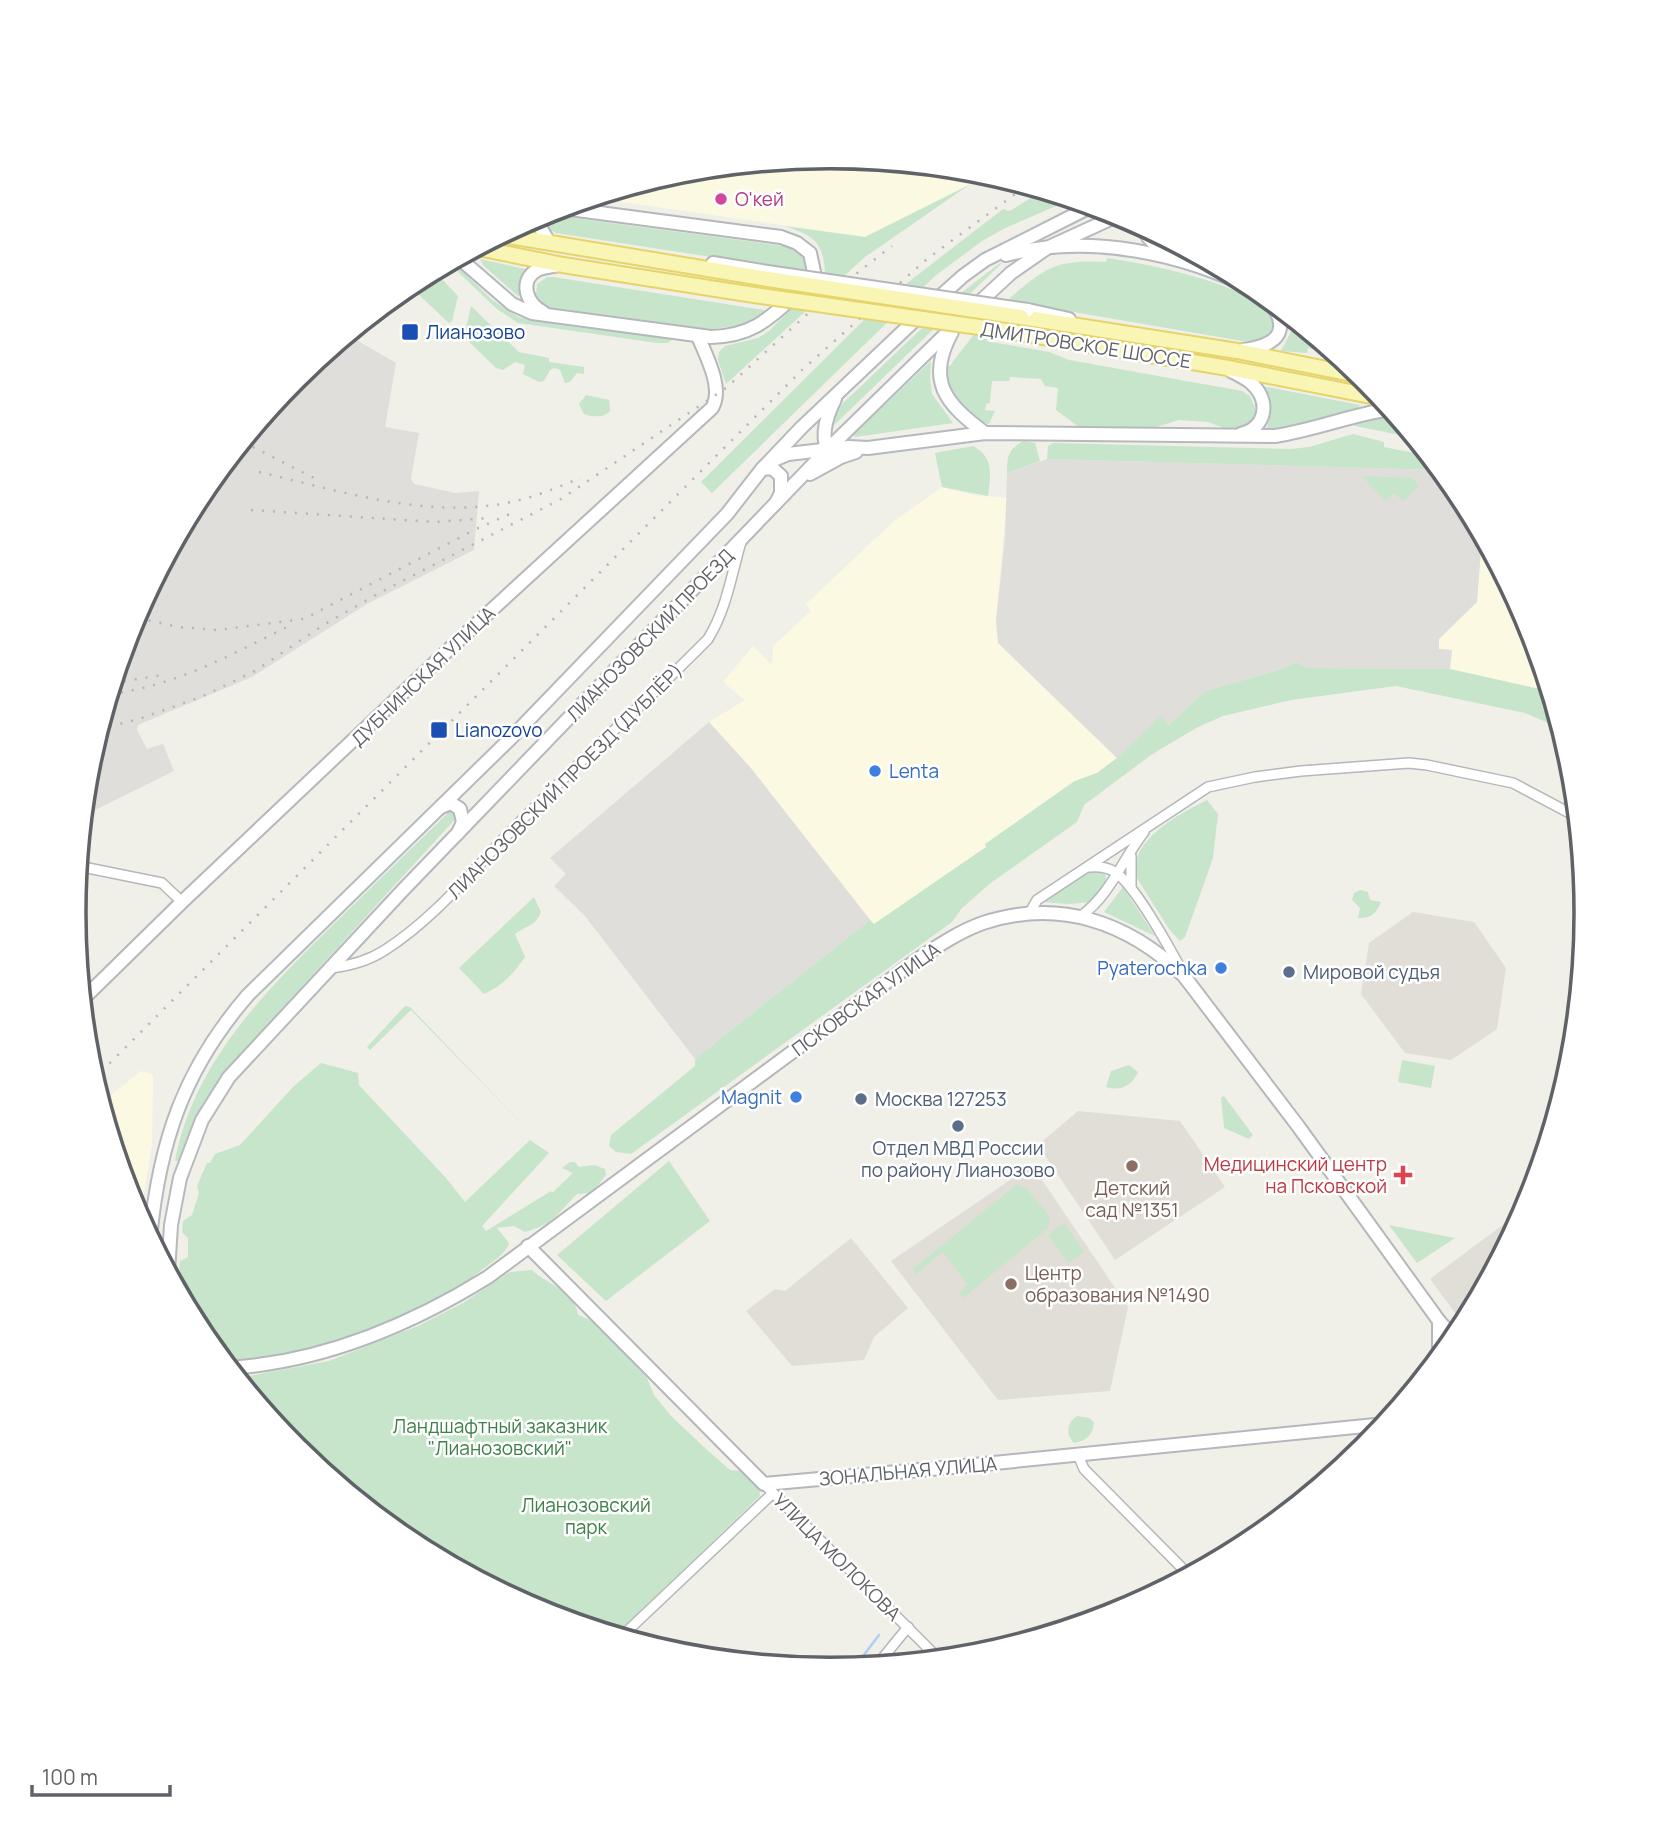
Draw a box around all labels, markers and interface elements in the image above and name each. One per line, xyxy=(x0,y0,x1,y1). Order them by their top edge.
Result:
place label: О'кей xyxy=(735,186,784,212)
marker: О'кей xyxy=(713,191,729,207)
street label: ДМИТРОВСКОЕ ШОССЕ xyxy=(979,316,1193,374)
place label: Лианозово xyxy=(426,319,525,345)
marker: Лианозово xyxy=(400,322,420,342)
street label: ЛИАНОЗОВСКИЙ ПРОЕЗД xyxy=(561,543,739,727)
street label: ДУБНИНСКАЯ УЛИЦА xyxy=(345,600,501,752)
street label: ЛИАНОЗОВСКИЙ ПРОЕЗД (ДУБЛЁР) xyxy=(442,658,688,904)
place label: Lianozovo xyxy=(455,717,542,743)
marker: Lianozovo xyxy=(429,720,449,740)
place label: Lenta xyxy=(889,758,939,784)
marker: Lenta xyxy=(867,763,883,779)
street label: ПСКОВСКАЯ УЛИЦА xyxy=(786,936,946,1062)
place label: Pyaterochka xyxy=(1097,955,1207,981)
place label: Мировой судья xyxy=(1303,959,1440,985)
marker: Pyaterochka xyxy=(1213,960,1229,976)
marker: Мировой судья xyxy=(1281,964,1297,980)
place label: Magnit xyxy=(721,1084,782,1110)
place label: Москва 127253 xyxy=(875,1086,1007,1112)
marker: Magnit xyxy=(788,1089,804,1105)
marker: Москва 127253 xyxy=(853,1091,869,1107)
marker: Отдел МВД России по району Лианозово xyxy=(950,1118,966,1134)
place label: Отдел МВД России по району Лианозово xyxy=(861,1135,1055,1183)
place label: Медицинский центр на Псковской xyxy=(1204,1151,1387,1199)
marker: Детский сад №1351 xyxy=(1124,1158,1140,1174)
marker: Медицинский центр на Псковской xyxy=(1393,1165,1413,1185)
place label: Детский сад №1351 xyxy=(1085,1175,1179,1223)
place label: Центр образования №1490 xyxy=(1025,1260,1210,1308)
marker: Центр образования №1490 xyxy=(1003,1276,1019,1292)
park label: Ландшафтный заказник "Лианозовский" xyxy=(393,1413,608,1461)
street label: ЗОНАЛЬНАЯ УЛИЦА xyxy=(818,1450,998,1492)
street label: УЛИЦА МОЛОКОВА xyxy=(767,1487,907,1627)
park label: Лианозовский парк xyxy=(521,1492,651,1540)
scale bar xyxy=(32,1754,170,1798)
text: 100 m xyxy=(42,1763,98,1791)

